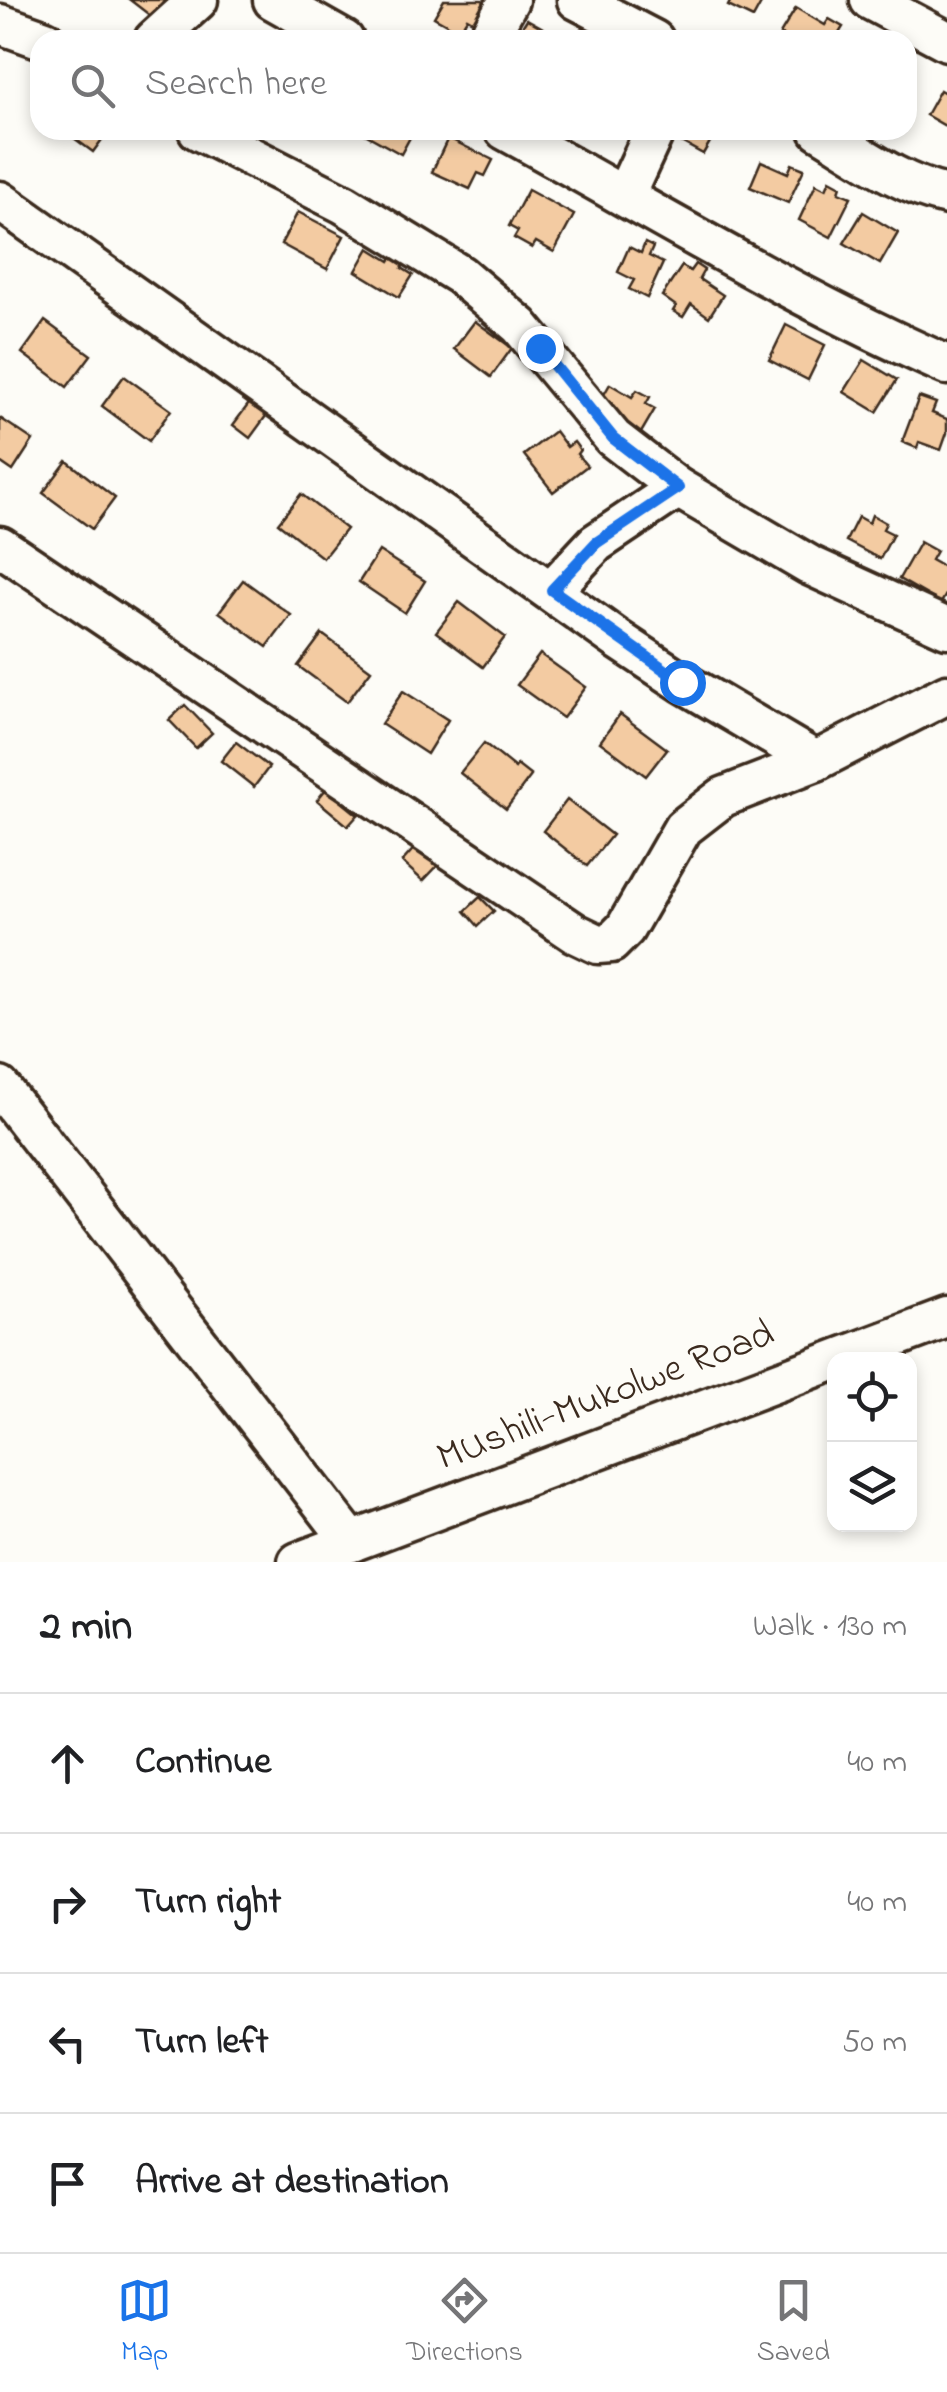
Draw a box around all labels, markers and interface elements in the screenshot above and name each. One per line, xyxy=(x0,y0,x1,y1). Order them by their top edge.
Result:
search box xyxy=(30,30,917,140)
text: Search here xyxy=(145,57,327,113)
icon: search xyxy=(65,58,120,113)
route end xyxy=(518,326,564,372)
route start xyxy=(660,660,706,706)
street label: MUshili-Mukolwe Road xyxy=(429,1305,783,1489)
map controls xyxy=(827,1352,917,1532)
button: locate xyxy=(827,1352,917,1442)
button: layers xyxy=(827,1442,917,1532)
text: 2 min xyxy=(40,1597,132,1658)
text: Walk · 130 m xyxy=(753,1604,907,1651)
text: Continue xyxy=(135,1735,271,1791)
icon: ahead xyxy=(40,1736,95,1791)
text: 40 m xyxy=(847,1740,907,1787)
text: Turn right xyxy=(135,1875,281,1931)
icon: right xyxy=(40,1876,95,1931)
text: 40 m xyxy=(847,1880,907,1927)
text: Turn left xyxy=(135,2015,268,2071)
icon: left xyxy=(40,2016,95,2071)
text: 50 m xyxy=(842,2020,907,2067)
text: Arrive at destination xyxy=(135,2155,449,2211)
icon: arrive xyxy=(40,2156,95,2211)
tab: Map xyxy=(117,2273,172,2374)
tab: Directions xyxy=(406,2273,523,2374)
tab: Saved xyxy=(757,2273,830,2374)

